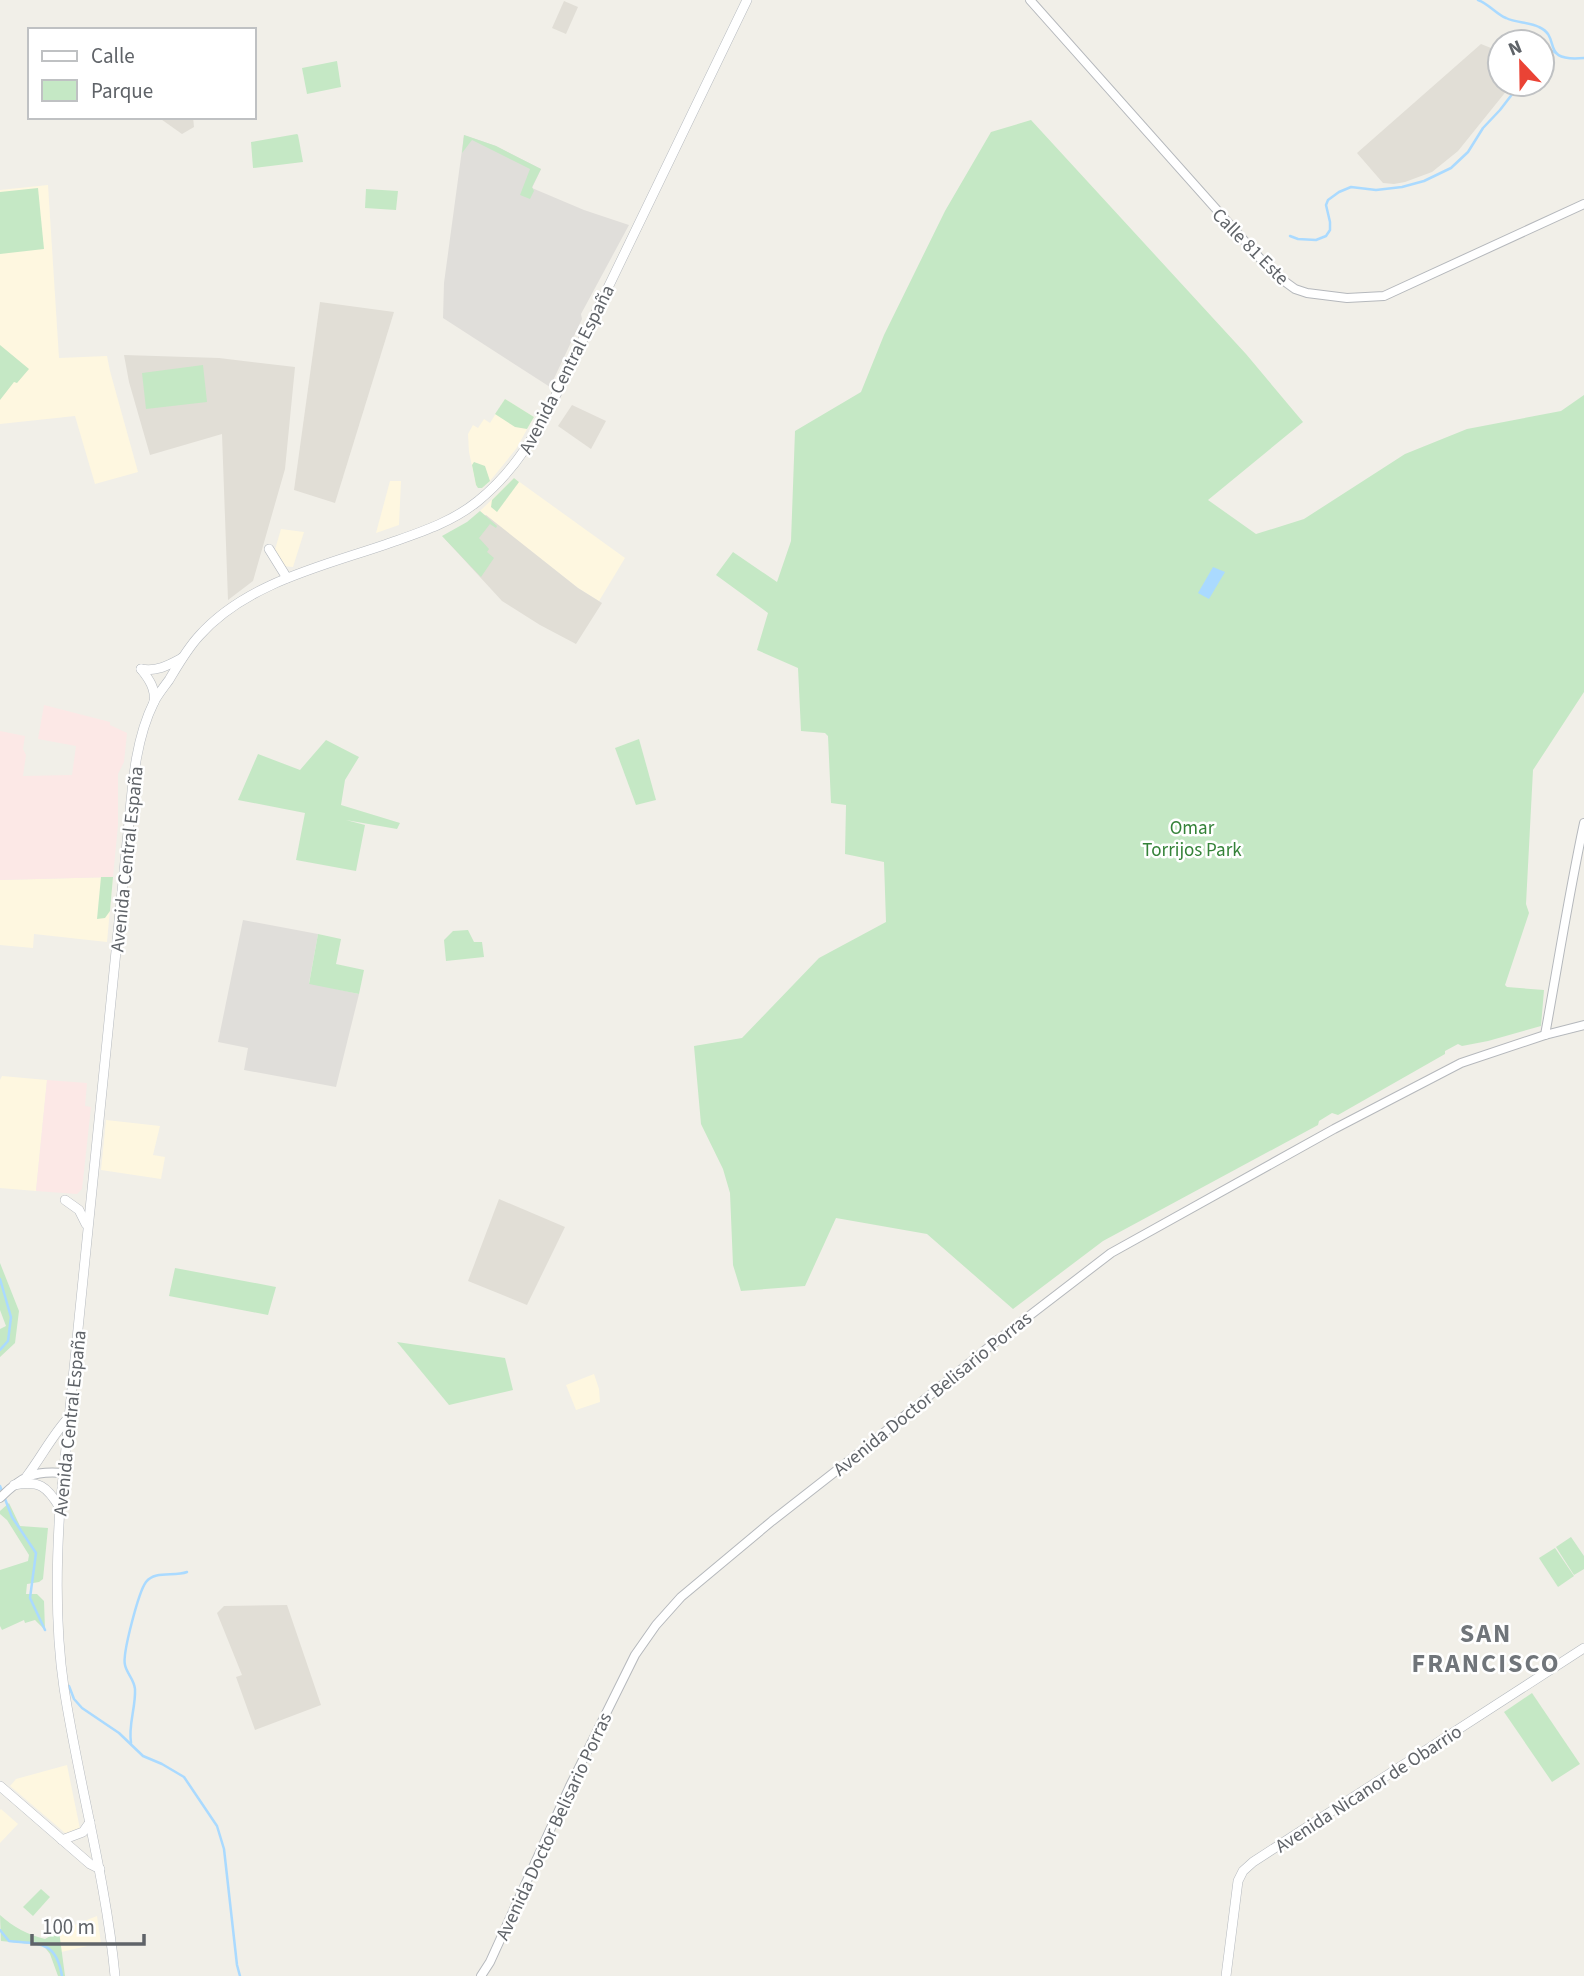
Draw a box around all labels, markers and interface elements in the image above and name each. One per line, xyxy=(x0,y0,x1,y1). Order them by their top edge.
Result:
legend xyxy=(28,28,256,119)
north arrow xyxy=(1486,28,1556,98)
text: N xyxy=(1504,34,1526,64)
text: Calle xyxy=(91,41,135,71)
text: Parque xyxy=(91,76,153,106)
street label: Calle 81 Este xyxy=(1205,202,1295,292)
street label: Avenida Central España xyxy=(513,280,622,459)
street label: Avenida Central España xyxy=(104,765,151,953)
park label: Omar Torrijos Park xyxy=(1142,815,1242,864)
street label: Avenida Doctor Belisario Porras xyxy=(828,1305,1038,1483)
street label: Avenida Central España xyxy=(47,1329,94,1517)
district label: SAN FRANCISCO xyxy=(1412,1615,1560,1682)
street label: Avenida Doctor Belisario Porras xyxy=(490,1708,619,1945)
street label: Avenida Nicanor de Obarrio xyxy=(1270,1719,1468,1860)
scale bar xyxy=(32,1902,144,1946)
text: 100 m xyxy=(42,1912,95,1942)

